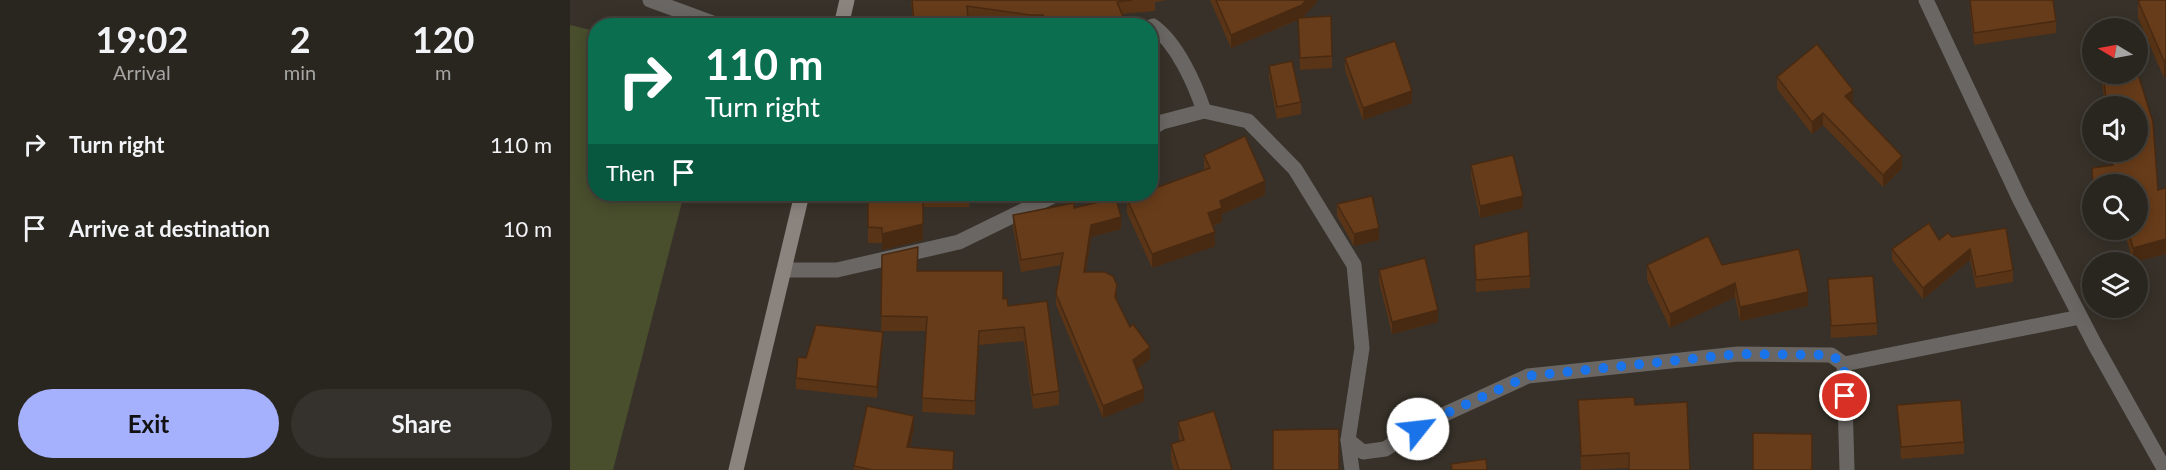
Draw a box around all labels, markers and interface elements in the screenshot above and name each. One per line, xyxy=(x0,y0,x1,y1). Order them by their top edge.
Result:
text: 19:02 xyxy=(96,17,188,61)
text: 2 xyxy=(290,17,311,61)
text: 120 xyxy=(412,17,474,61)
north arrow xyxy=(2082,18,2148,84)
map controls xyxy=(2082,18,2148,318)
text: 110 m xyxy=(705,39,823,89)
icon: right xyxy=(606,42,684,120)
text: Arrival xyxy=(113,60,171,84)
text: min xyxy=(284,60,316,84)
text: m xyxy=(435,60,451,84)
text: Turn right xyxy=(705,90,820,123)
button: sound xyxy=(2082,96,2148,162)
icon: right xyxy=(18,128,51,161)
text: Turn right xyxy=(69,131,164,158)
text: 110 m xyxy=(490,131,552,158)
icon: arrive xyxy=(667,156,700,189)
text: Then xyxy=(606,159,655,186)
button: search xyxy=(2082,174,2148,240)
icon: arrive xyxy=(18,212,51,245)
text: Arrive at destination xyxy=(69,215,270,242)
text: 10 m xyxy=(503,215,552,242)
button: layers xyxy=(2082,252,2148,318)
pin xyxy=(1819,370,1870,421)
icon: arrive xyxy=(1828,379,1861,412)
button: Exit xyxy=(18,389,279,458)
button: Share xyxy=(291,389,552,458)
position arrow xyxy=(1386,397,1450,461)

